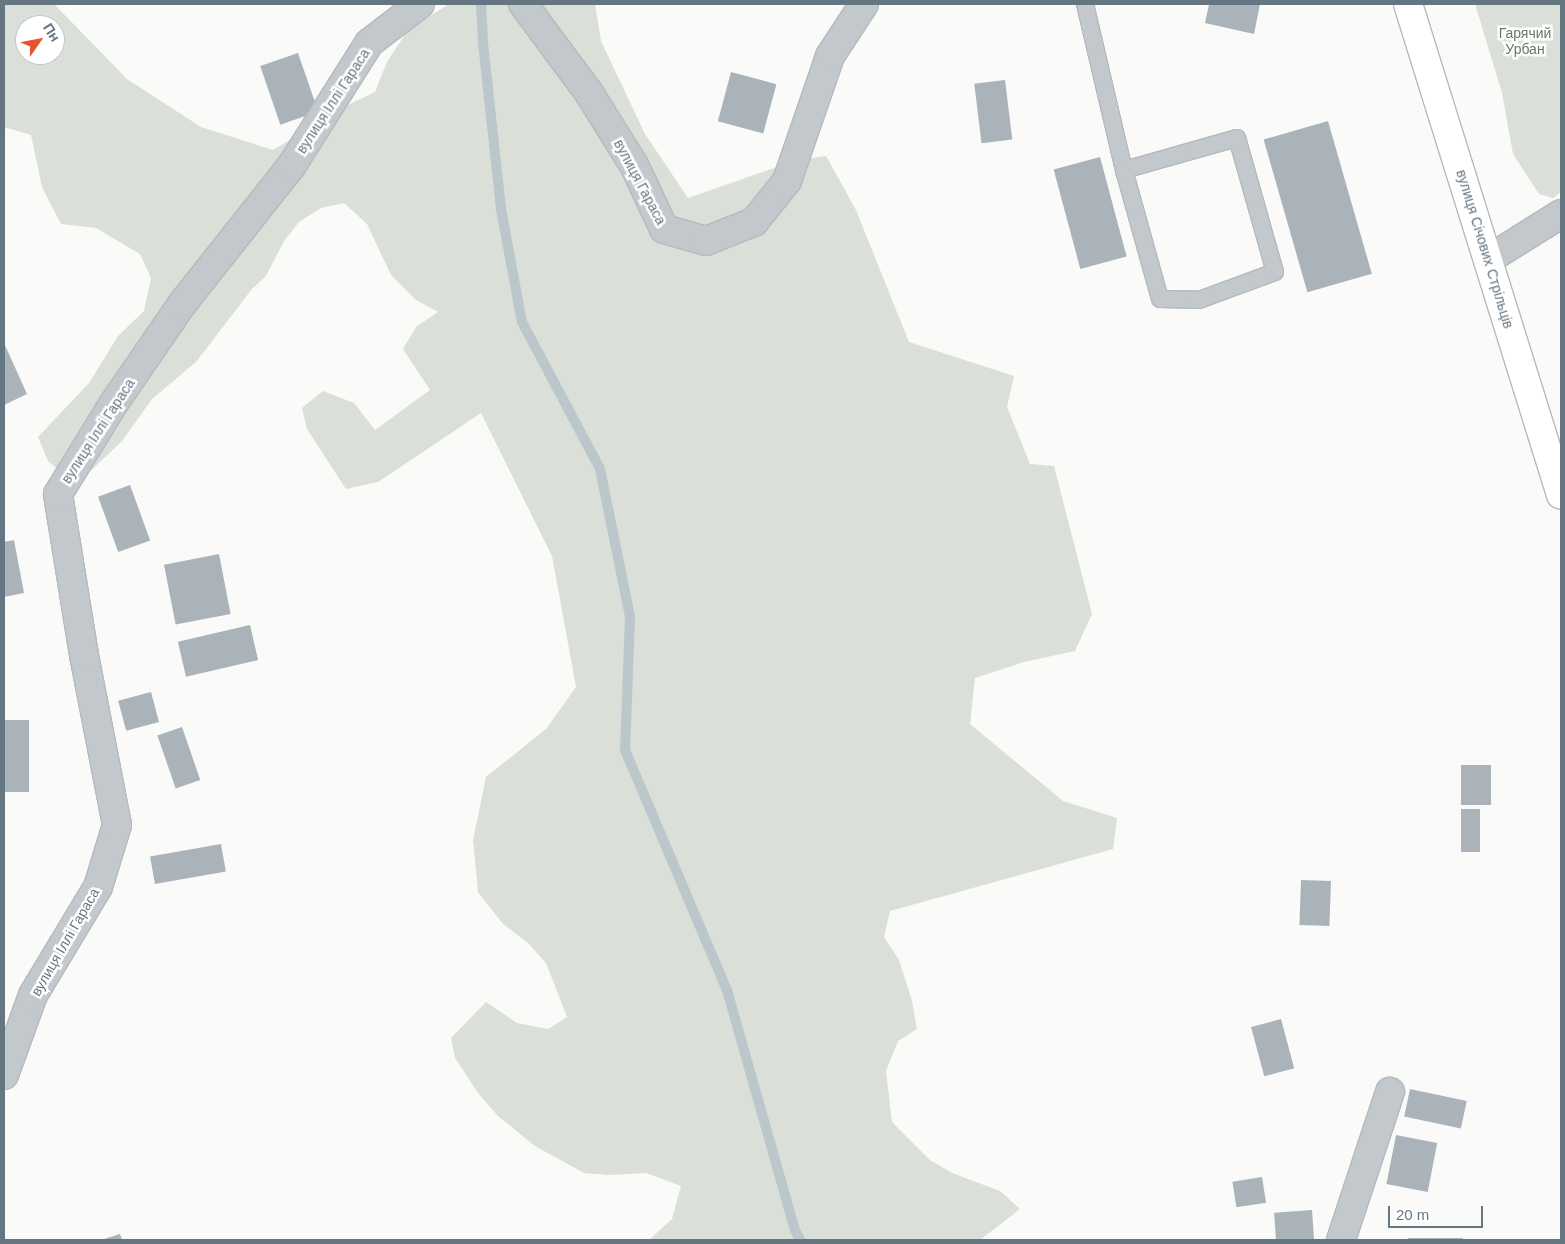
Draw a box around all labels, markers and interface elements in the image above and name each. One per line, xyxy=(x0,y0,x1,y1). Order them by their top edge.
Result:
north arrow xyxy=(15,15,65,65)
text: Пн xyxy=(40,20,63,45)
park label: Гарячий Урбан xyxy=(1499,25,1551,58)
street label: вулиця Іллі Гараса xyxy=(293,45,373,157)
street label: вулиця Гараса xyxy=(610,136,670,228)
street label: вулиця Січових Стрільців xyxy=(1453,168,1517,330)
street label: вулиця Іллі Гараса xyxy=(58,375,138,487)
street label: вулиця Іллі Гараса xyxy=(27,885,103,999)
scale bar xyxy=(1390,1196,1485,1228)
text: 20 m xyxy=(1396,1206,1429,1223)

